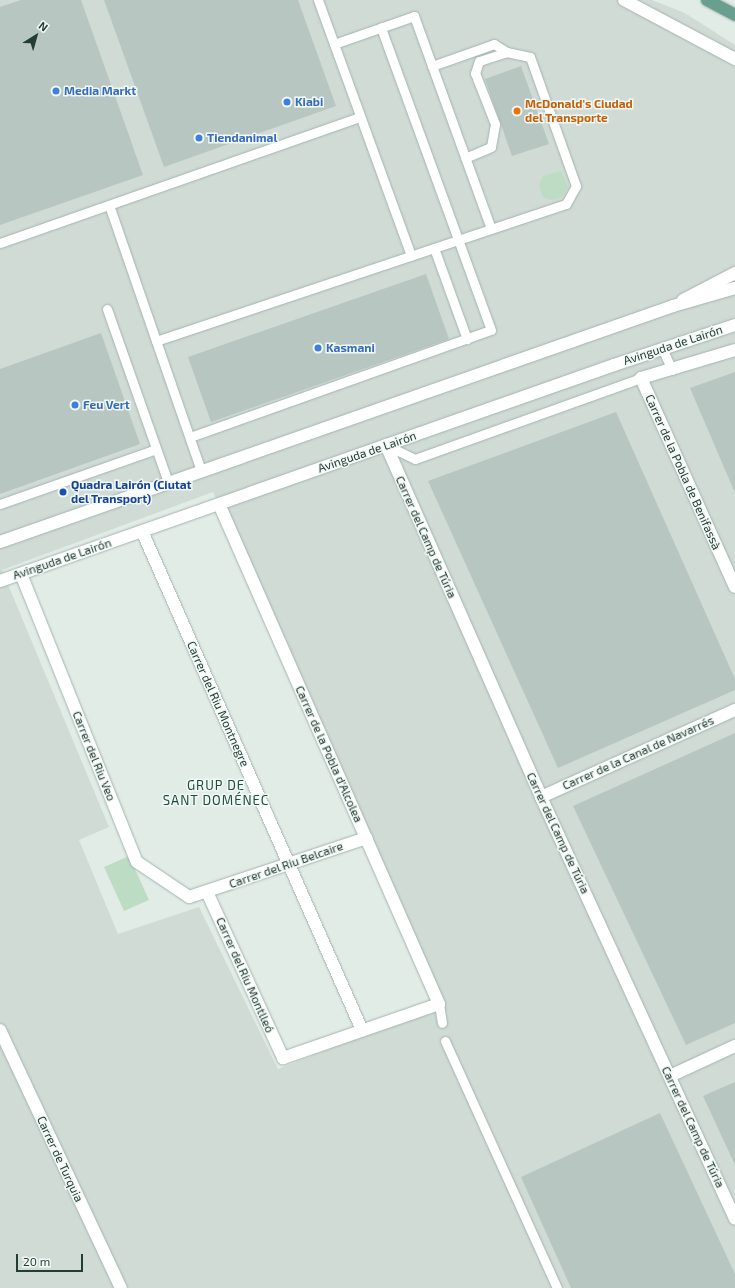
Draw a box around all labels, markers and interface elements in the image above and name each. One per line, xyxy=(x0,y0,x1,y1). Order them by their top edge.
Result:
north arrow xyxy=(16,16,56,56)
text: N xyxy=(36,18,51,34)
place label: Media Markt xyxy=(64,84,136,98)
marker: Media Markt xyxy=(51,86,61,96)
place label: Kiabi xyxy=(295,95,323,109)
marker: Kiabi xyxy=(282,97,292,107)
place label: McDonald's Ciudad del Transporte xyxy=(525,97,633,125)
marker: McDonald's Ciudad del Transporte xyxy=(512,106,522,116)
place label: Tiendanimal xyxy=(207,131,277,145)
marker: Tiendanimal xyxy=(194,133,204,143)
street label: Avinguda de Lairón xyxy=(622,322,724,368)
place label: Kasmani xyxy=(326,341,375,355)
marker: Kasmani xyxy=(313,343,323,353)
street label: Carrer de la Pobla de Benifassà xyxy=(642,392,724,552)
place label: Feu Vert xyxy=(83,398,130,412)
marker: Feu Vert xyxy=(70,400,80,410)
street label: Avinguda de Lairón xyxy=(316,428,418,476)
street label: Carrer del Camp de Túria xyxy=(392,473,460,601)
place label: Quadra Lairón (Ciutat del Transport) xyxy=(71,478,191,506)
marker: Quadra Lairón (Ciutat del Transport) xyxy=(58,487,68,497)
street label: Avinguda de Lairón xyxy=(11,535,113,583)
street label: Carrer del Riu Montnegre xyxy=(184,639,252,769)
street label: Carrer de la Pobla d'Alcolea xyxy=(292,683,366,825)
street label: Carrer del Riu Veo xyxy=(69,709,119,803)
street label: Carrer de la Canal de Navarrés xyxy=(560,713,716,793)
street label: Carrer del Camp de Túria xyxy=(523,770,593,896)
district label: GRUP DE SANT DOMÉNEC xyxy=(163,778,269,809)
street label: Carrer del Riu Belcaire xyxy=(227,839,345,891)
street label: Carrer del Riu Montlleó xyxy=(213,915,277,1035)
street label: Carrer del Camp de Túria xyxy=(658,1064,728,1190)
street label: Carrer de Turquia xyxy=(34,1114,86,1204)
scale bar xyxy=(18,1246,85,1272)
text: 20 m xyxy=(23,1254,50,1268)

